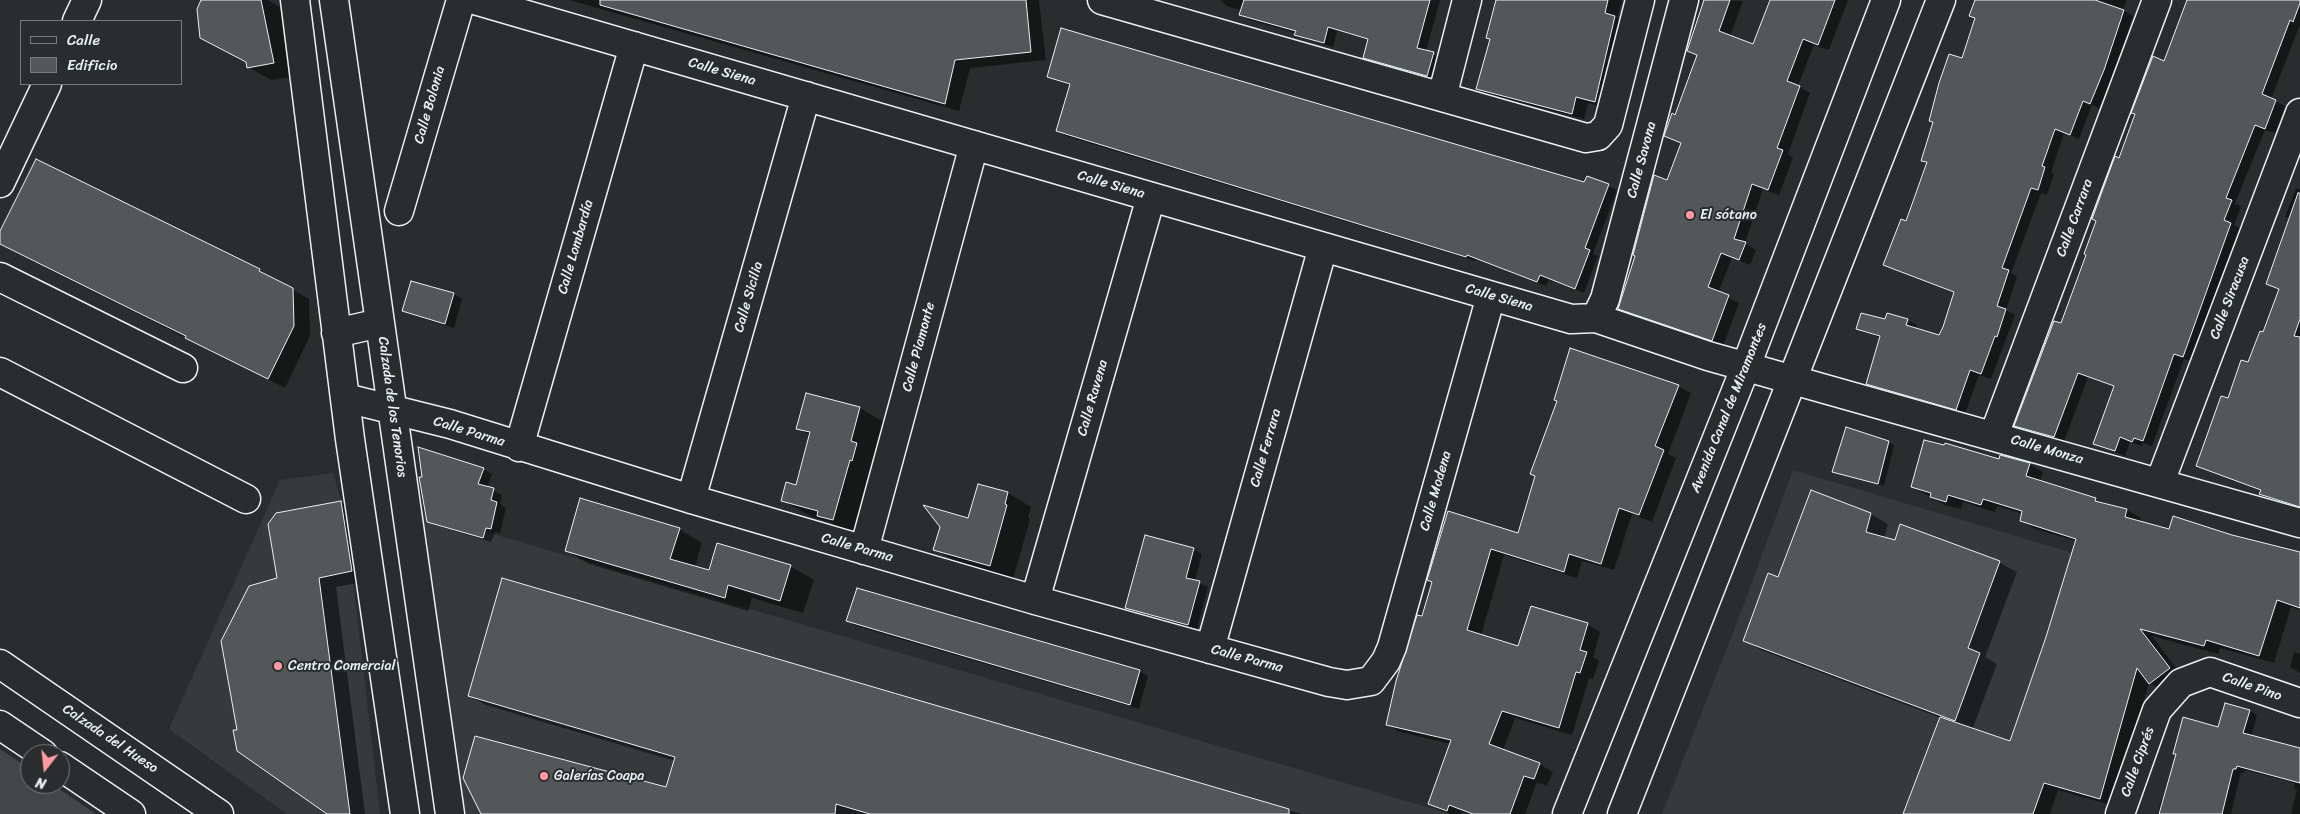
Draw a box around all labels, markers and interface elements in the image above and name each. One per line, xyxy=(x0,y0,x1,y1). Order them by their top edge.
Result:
legend xyxy=(20,20,182,85)
text: Calle xyxy=(67,27,100,53)
text: Edificio xyxy=(67,52,118,78)
street label: Calle Siena xyxy=(687,54,757,90)
street label: Calle Bolonia xyxy=(411,64,449,146)
street label: Calle Savona xyxy=(1624,120,1660,200)
street label: Calle Siena xyxy=(1076,167,1146,203)
street label: Calle Carrara xyxy=(2053,177,2097,259)
street label: Calle Lombardía xyxy=(554,198,598,296)
place label: El sótano xyxy=(1700,207,1757,223)
marker: El sótano xyxy=(1684,209,1696,221)
street label: Calle Siracusa xyxy=(2207,254,2253,342)
street label: Calle Sicilia xyxy=(731,260,767,334)
street label: Calle Siena xyxy=(1464,280,1534,316)
street label: Calle Piamonte xyxy=(899,300,939,394)
street label: Avenida Canal de Miramontes xyxy=(1687,321,1771,495)
street label: Calzada de los Tenorios xyxy=(374,336,410,478)
street label: Calle Ravena xyxy=(1074,358,1112,438)
street label: Calle Ferrara xyxy=(1247,407,1285,489)
street label: Calle Parma xyxy=(431,413,507,451)
street label: Calle Monza xyxy=(2009,432,2085,468)
street label: Calle Modena xyxy=(1417,449,1455,533)
street label: Calle Parma xyxy=(819,530,895,566)
street label: Calle Parma xyxy=(1209,641,1285,677)
place label: Centro Comercial xyxy=(288,658,395,674)
marker: Centro Comercial xyxy=(272,660,284,672)
street label: Calle Pino xyxy=(2220,669,2284,705)
street label: Calzada del Hueso xyxy=(59,701,161,777)
street label: Calle Ciprés xyxy=(2118,725,2158,799)
north arrow xyxy=(20,744,70,794)
place label: Galerías Coapa xyxy=(554,768,644,784)
text: N xyxy=(33,770,49,796)
marker: Galerías Coapa xyxy=(538,770,550,782)

